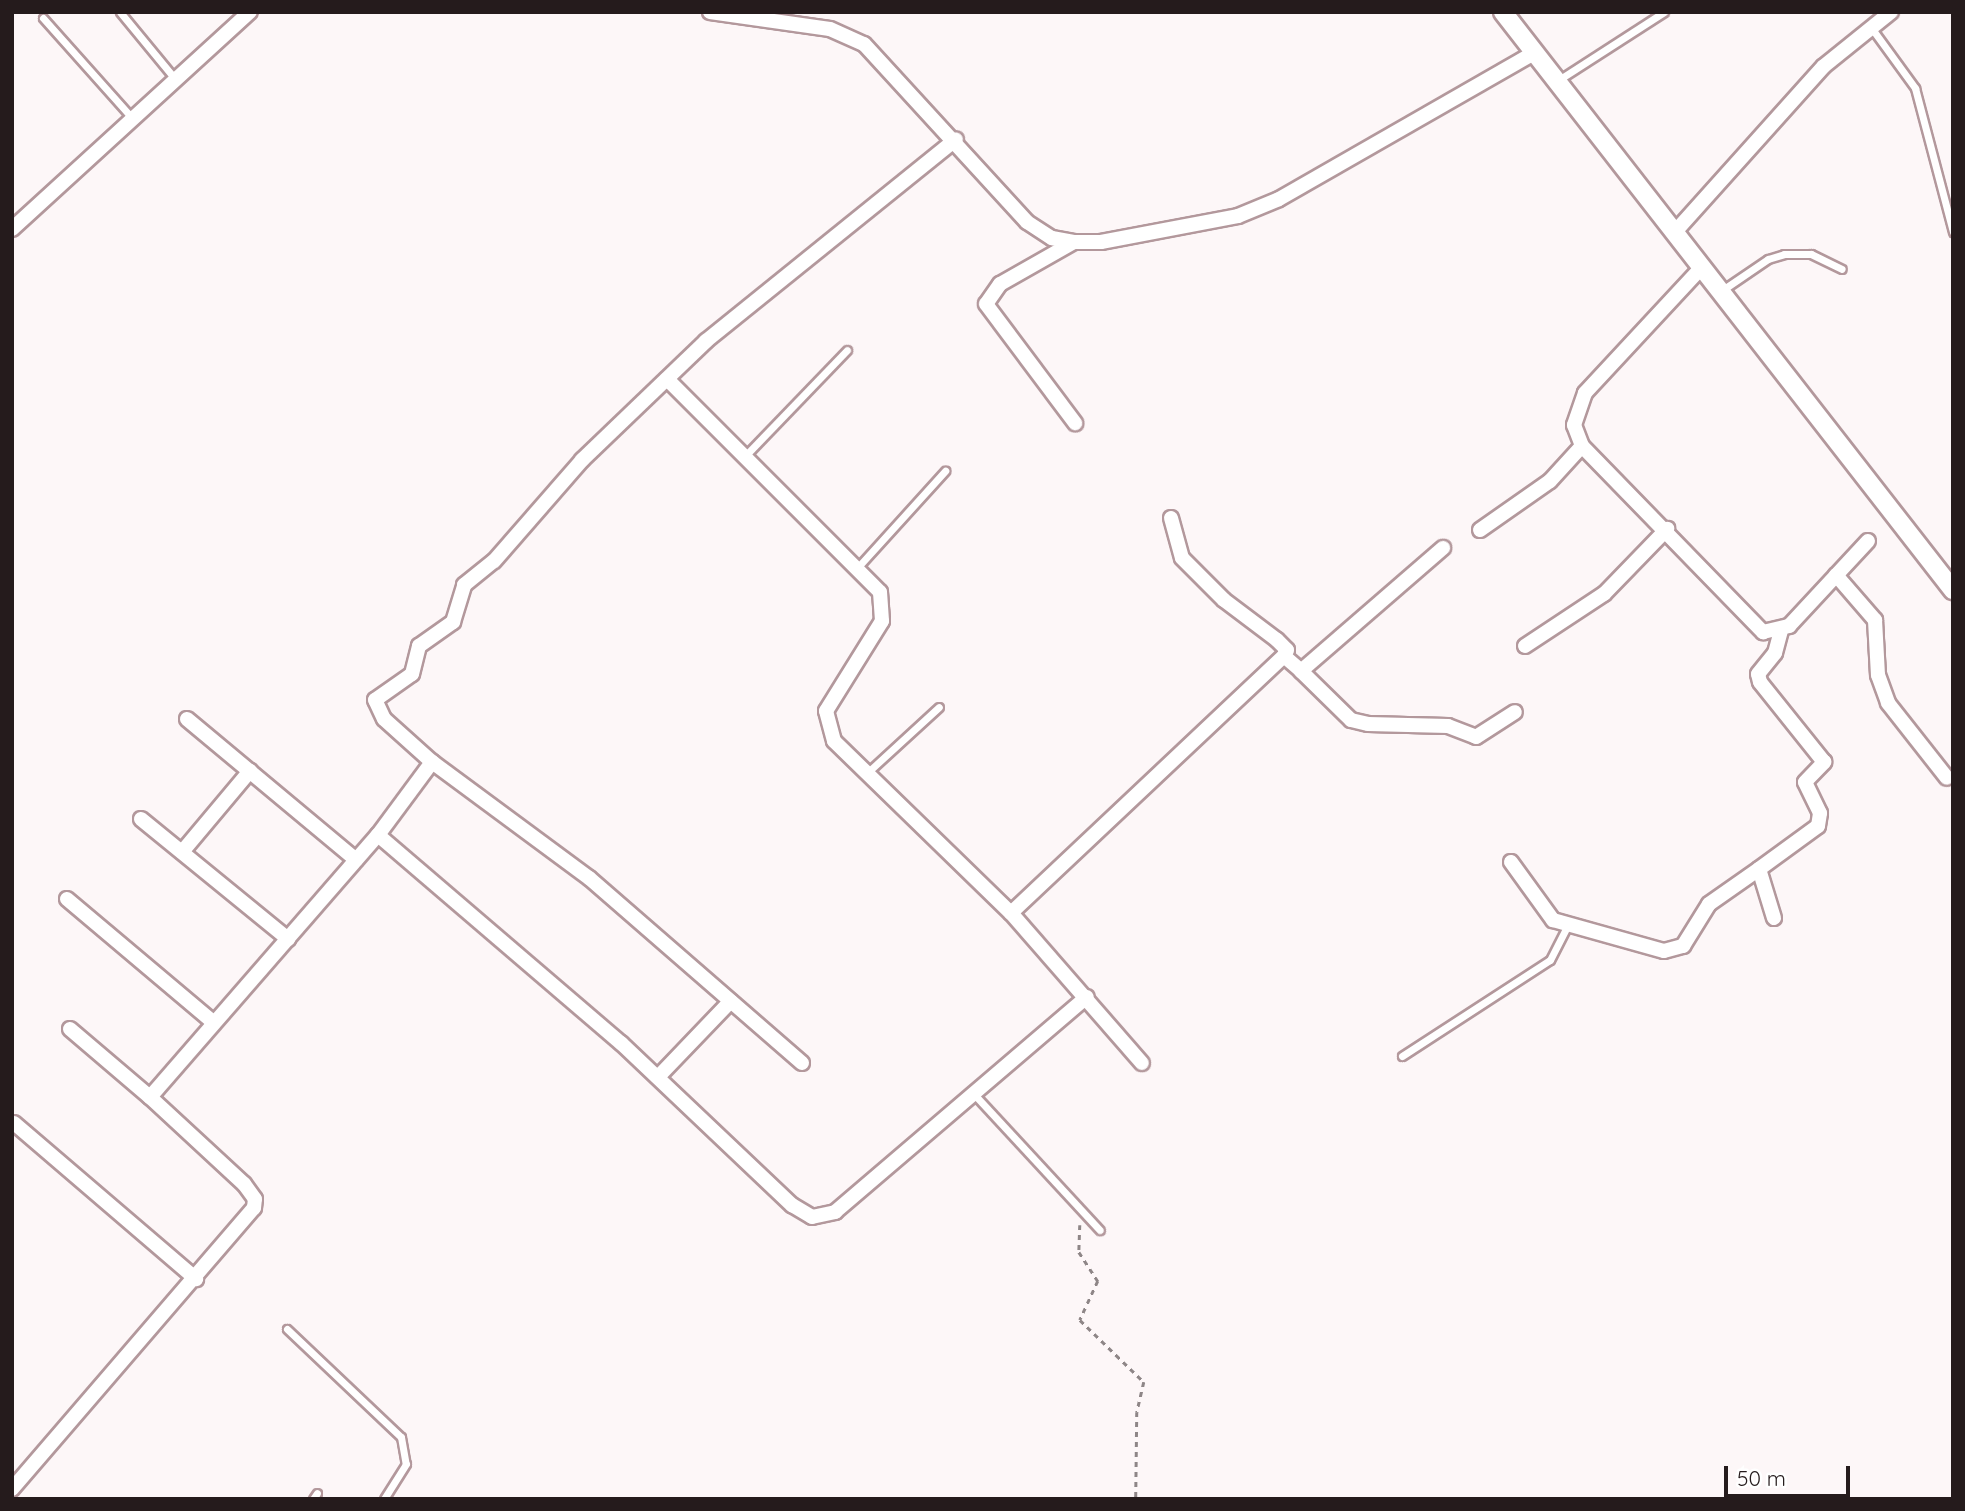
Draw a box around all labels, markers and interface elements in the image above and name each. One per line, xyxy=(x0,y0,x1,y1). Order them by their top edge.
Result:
scale bar xyxy=(1727,1452,1853,1496)
text: 50 m xyxy=(1737,1465,1786,1491)

